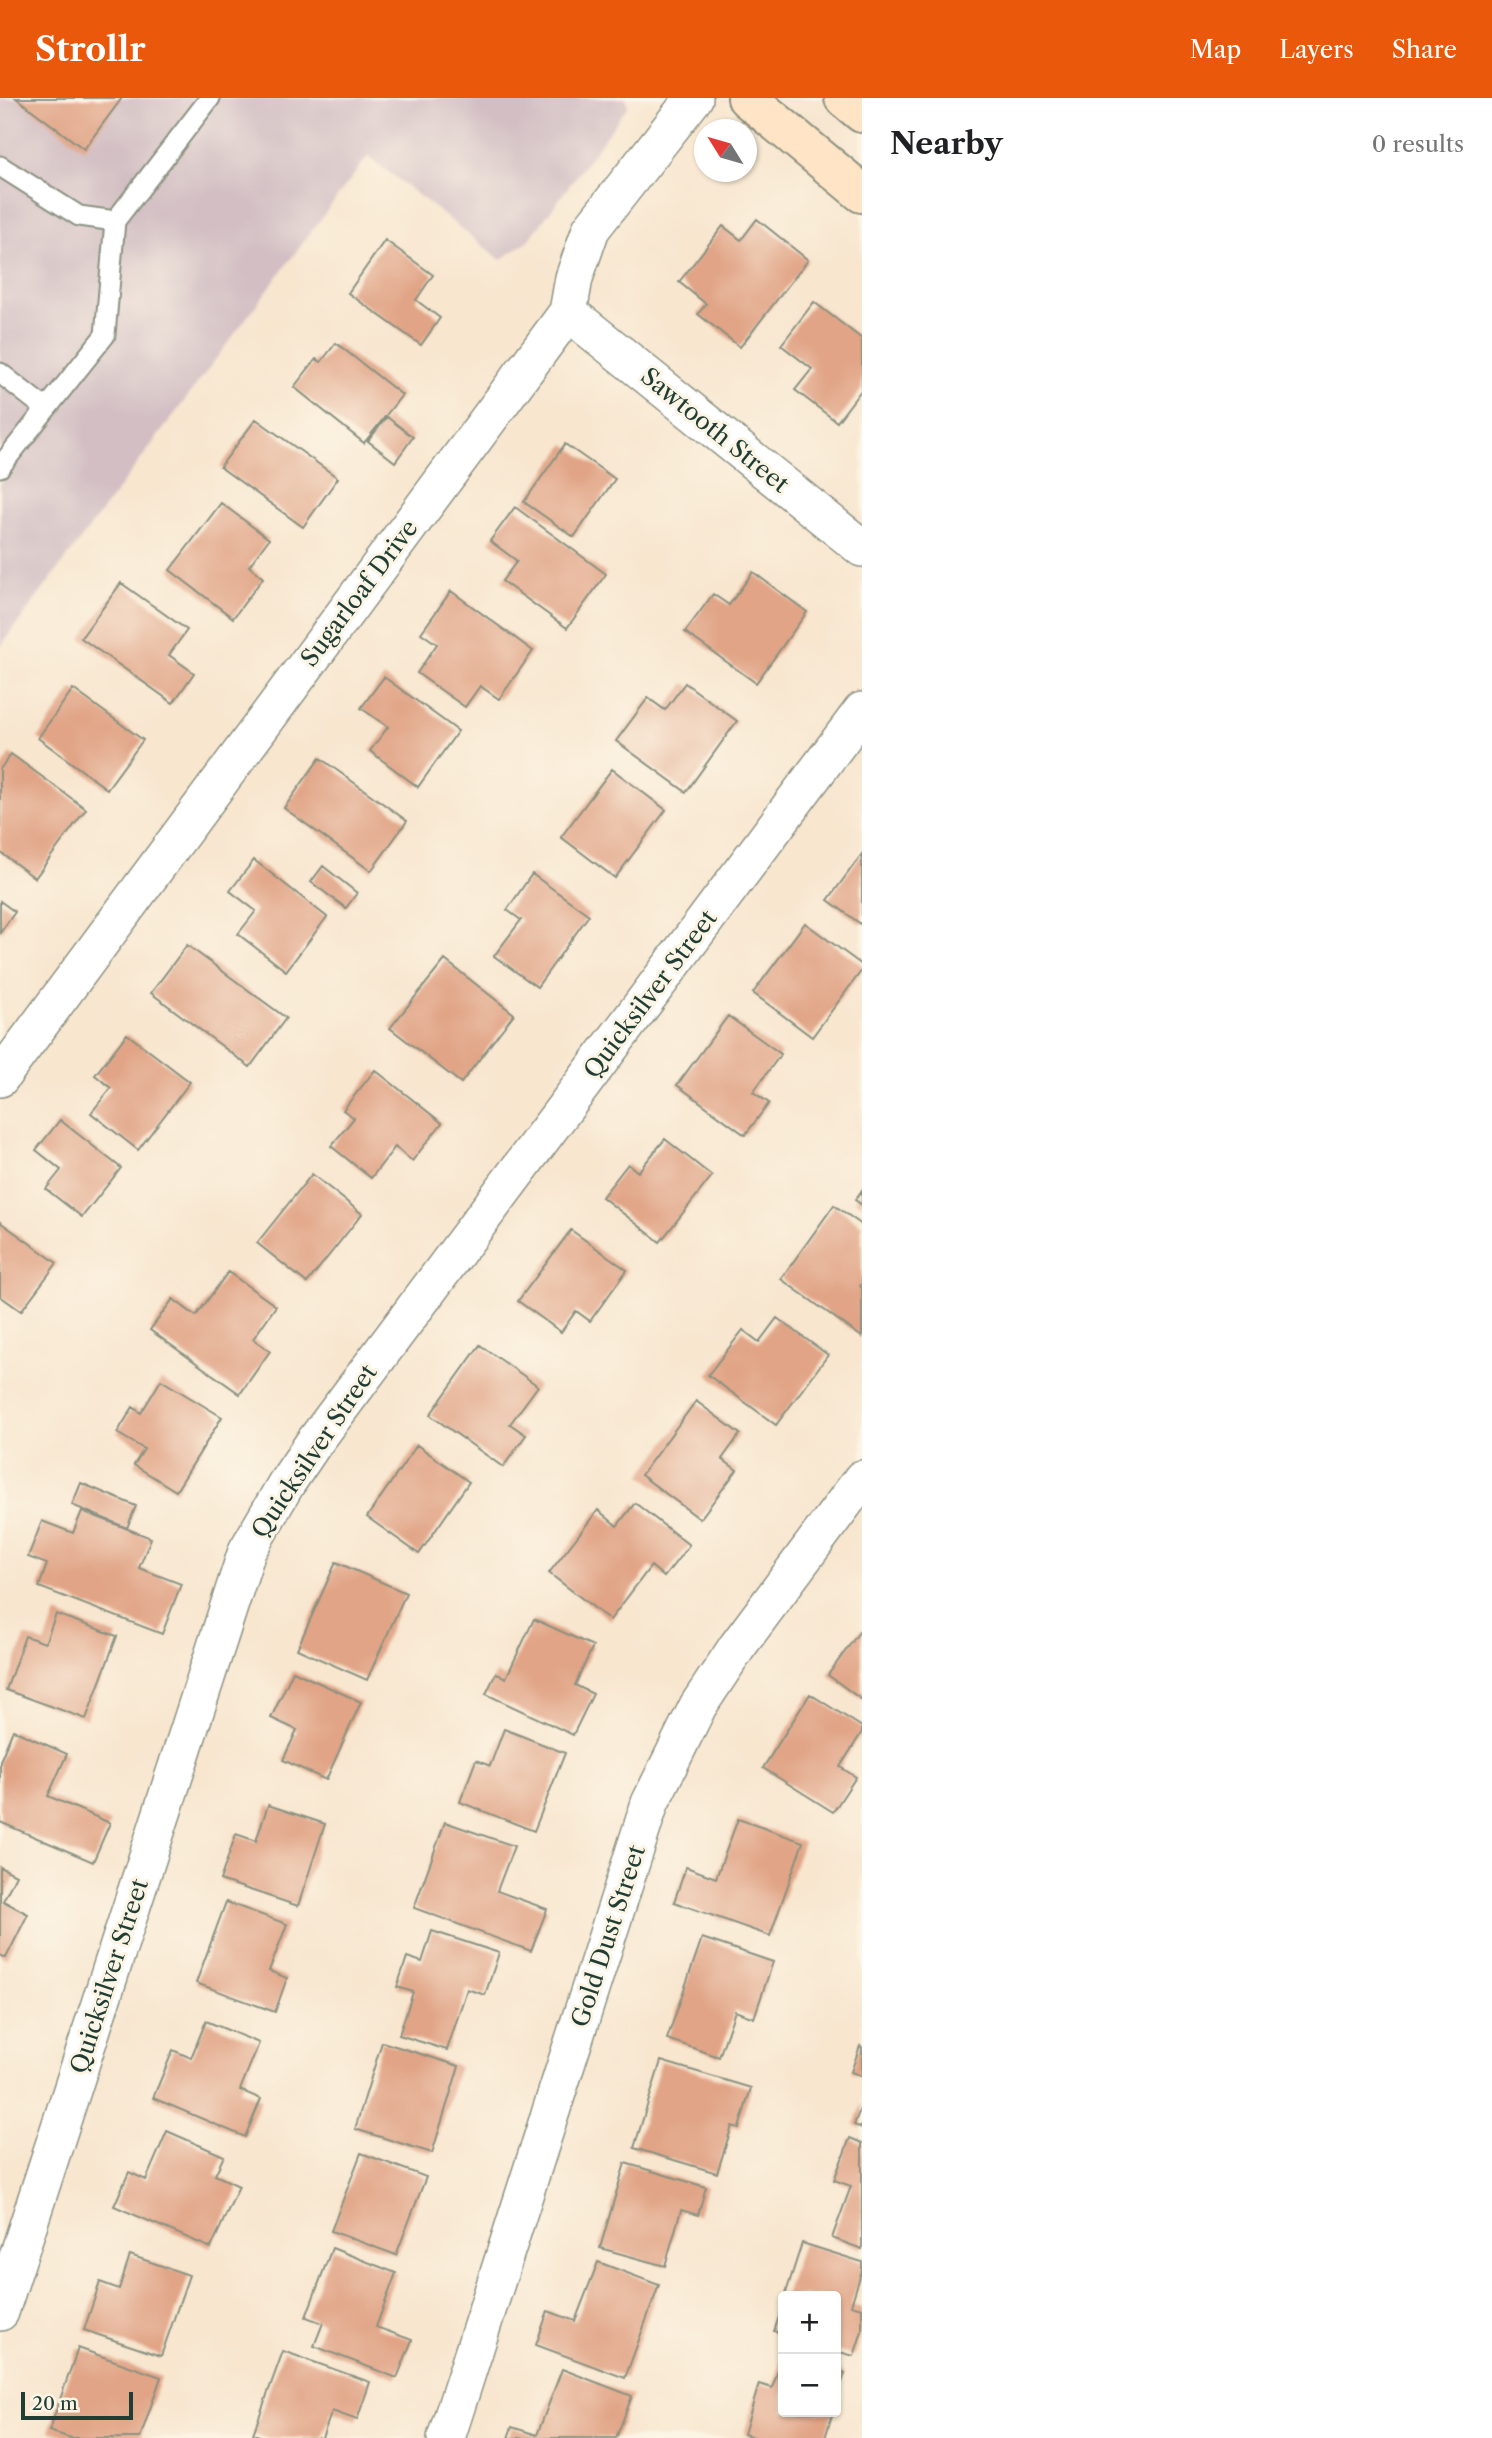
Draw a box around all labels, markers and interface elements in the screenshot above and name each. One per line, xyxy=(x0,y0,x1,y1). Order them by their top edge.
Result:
text: Strollr xyxy=(35,29,146,70)
text: Map xyxy=(1190,35,1241,64)
text: Layers xyxy=(1279,35,1354,64)
text: Share xyxy=(1392,35,1457,64)
north arrow xyxy=(694,119,757,182)
text: Nearby xyxy=(890,125,1003,162)
text: 0 results xyxy=(1372,130,1464,158)
street label: Sawtooth Street xyxy=(635,361,795,499)
street label: Sugarloaf Drive xyxy=(294,514,424,672)
street label: Quicksilver Street xyxy=(577,904,723,1084)
street label: Quicksilver Street xyxy=(245,1358,383,1543)
street label: Gold Dust Street xyxy=(565,1841,651,2031)
street label: Quicksilver Street xyxy=(64,1875,154,2077)
map controls xyxy=(778,2291,841,2417)
button: + xyxy=(778,2291,841,2354)
button: − xyxy=(778,2354,841,2417)
scale bar xyxy=(21,2389,133,2421)
text: 20 m xyxy=(32,2392,78,2415)

